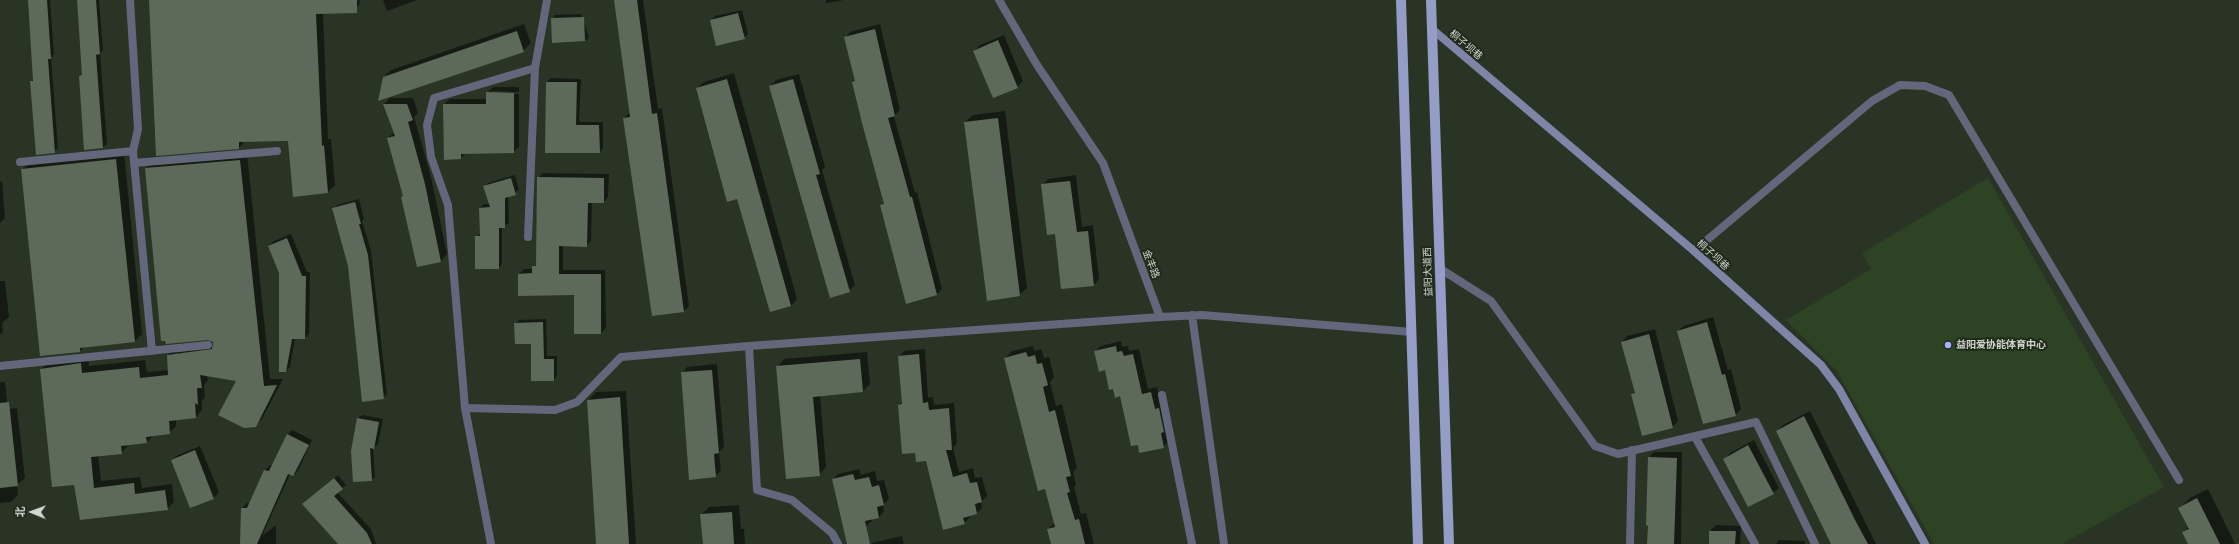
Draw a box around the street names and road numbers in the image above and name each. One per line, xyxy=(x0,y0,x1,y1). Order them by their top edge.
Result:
street label: 桐子坝巷 xyxy=(1447,28,1485,62)
street label: 桐子坝巷 xyxy=(1694,237,1732,273)
street label: 益阳大道西 xyxy=(1421,247,1435,297)
street label: 金丰路 xyxy=(1140,248,1162,280)

